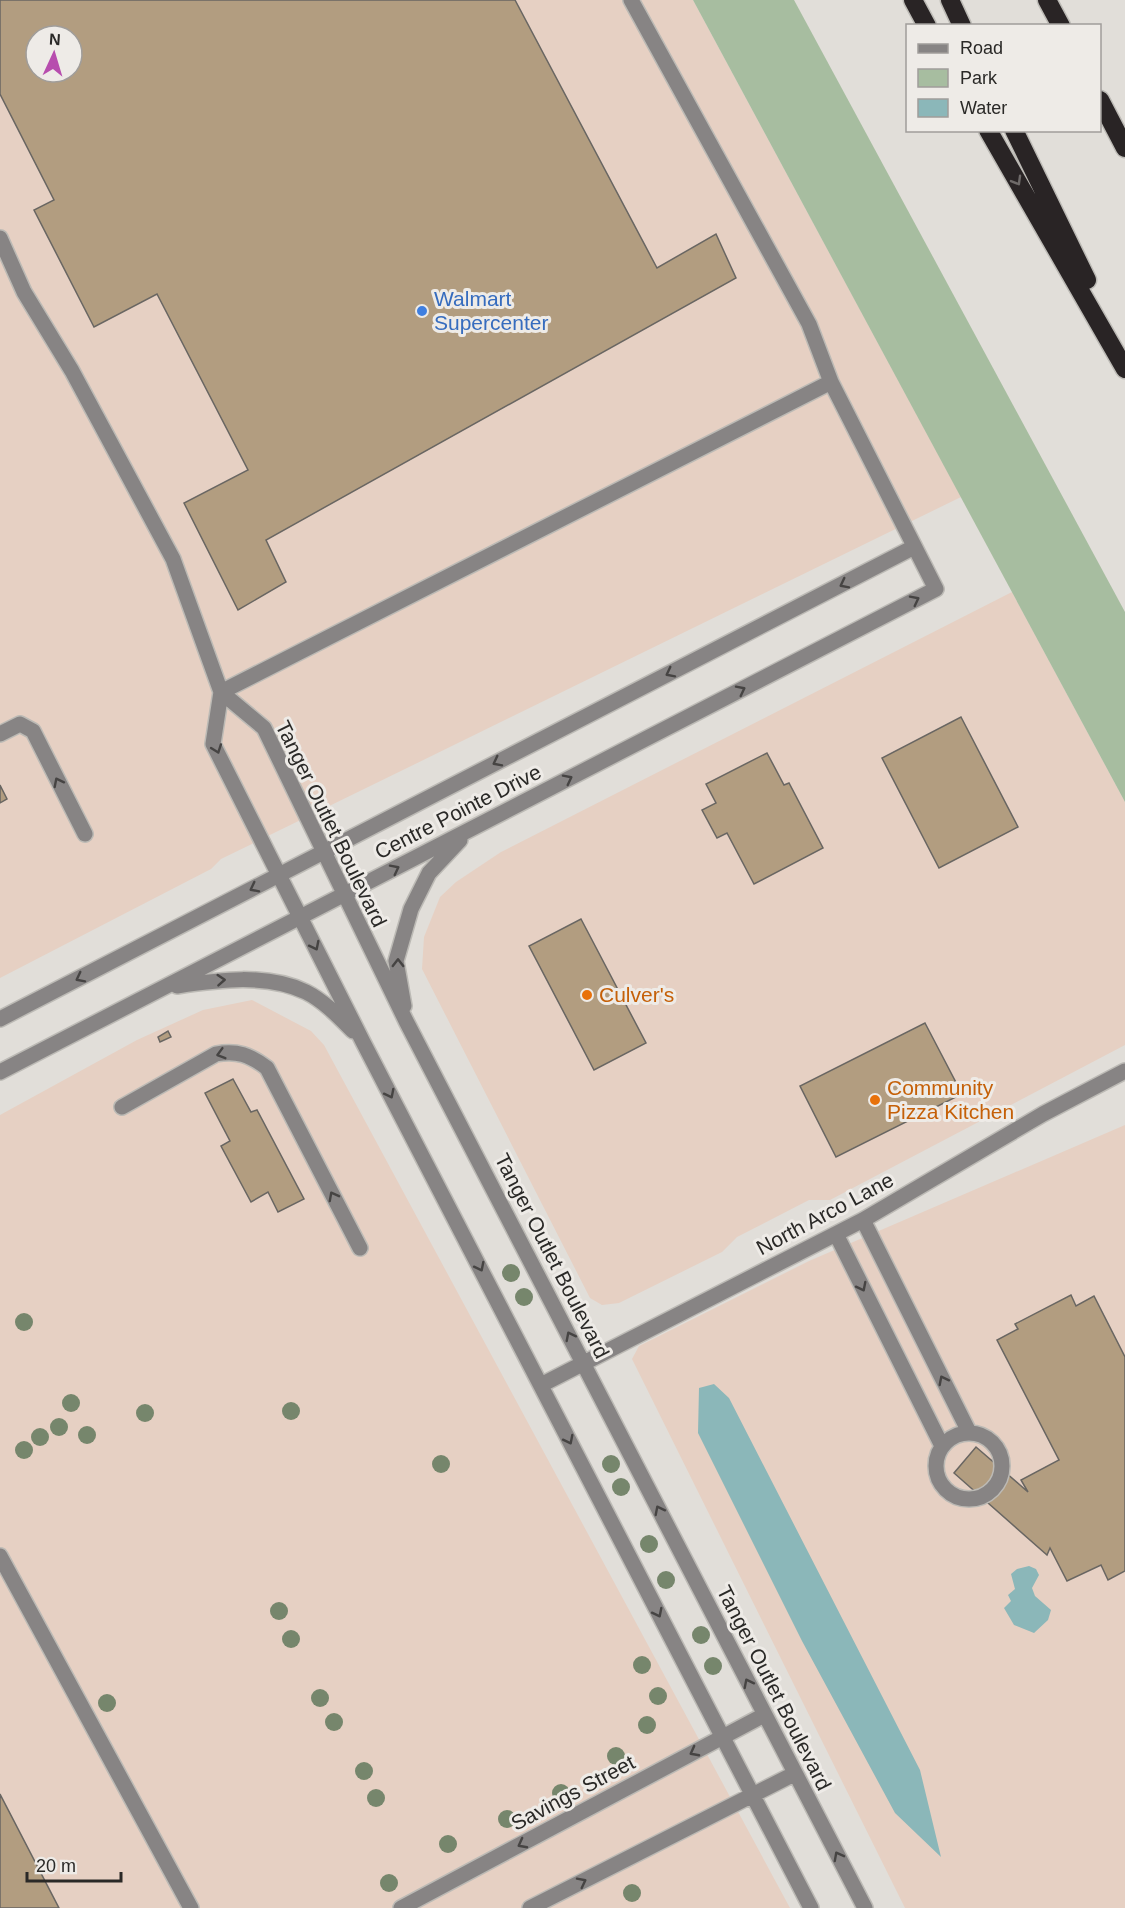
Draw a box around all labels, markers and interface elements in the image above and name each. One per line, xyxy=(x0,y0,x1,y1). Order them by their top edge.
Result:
north arrow xyxy=(24,24,84,84)
legend xyxy=(906,24,1101,132)
text: N xyxy=(49,31,61,48)
text: Road xyxy=(960,38,1003,58)
text: Park xyxy=(960,68,998,88)
text: Water xyxy=(960,98,1007,118)
one-way arrow xyxy=(1010,175,1021,185)
place label: Walmart Supercenter xyxy=(434,287,548,334)
marker: Walmart Supercenter xyxy=(415,304,429,318)
one-way arrow xyxy=(839,576,850,588)
one-way arrow xyxy=(908,596,919,607)
one-way arrow xyxy=(666,666,677,677)
one-way arrow xyxy=(735,685,746,697)
street label: Tanger Outlet Boulevard xyxy=(271,717,391,931)
one-way arrow xyxy=(210,743,223,753)
one-way arrow xyxy=(493,755,504,767)
street label: Centre Pointe Drive xyxy=(371,760,545,863)
one-way arrow xyxy=(562,775,573,786)
one-way arrow xyxy=(54,777,66,788)
one-way arrow xyxy=(389,864,400,876)
one-way arrow xyxy=(249,881,260,892)
one-way arrow xyxy=(308,939,320,950)
one-way arrow xyxy=(392,959,404,968)
one-way arrow xyxy=(76,970,87,982)
one-way arrow xyxy=(217,974,226,987)
place label: Culver's xyxy=(599,983,674,1006)
marker: Culver's xyxy=(580,988,594,1002)
one-way arrow xyxy=(216,1047,226,1060)
place label: Community Pizza Kitchen xyxy=(887,1076,1014,1123)
one-way arrow xyxy=(383,1087,394,1098)
marker: Community Pizza Kitchen xyxy=(868,1093,882,1107)
street label: Tanger Outlet Boulevard xyxy=(491,1150,614,1362)
street label: North Arco Lane xyxy=(752,1168,897,1259)
one-way arrow xyxy=(329,1191,340,1202)
one-way arrow xyxy=(473,1260,484,1271)
one-way arrow xyxy=(855,1280,866,1291)
one-way arrow xyxy=(565,1332,577,1343)
one-way arrow xyxy=(939,1376,950,1386)
one-way arrow xyxy=(562,1434,573,1444)
one-way arrow xyxy=(655,1505,666,1516)
street label: Tanger Outlet Boulevard xyxy=(713,1582,836,1794)
one-way arrow xyxy=(651,1607,663,1618)
one-way arrow xyxy=(744,1679,755,1690)
one-way arrow xyxy=(690,1745,700,1756)
street label: Savings Street xyxy=(507,1750,639,1835)
one-way arrow xyxy=(518,1837,528,1848)
scale bar xyxy=(27,1845,122,1883)
one-way arrow xyxy=(834,1852,845,1863)
text: 20 m xyxy=(36,1856,76,1876)
one-way arrow xyxy=(576,1877,587,1889)

